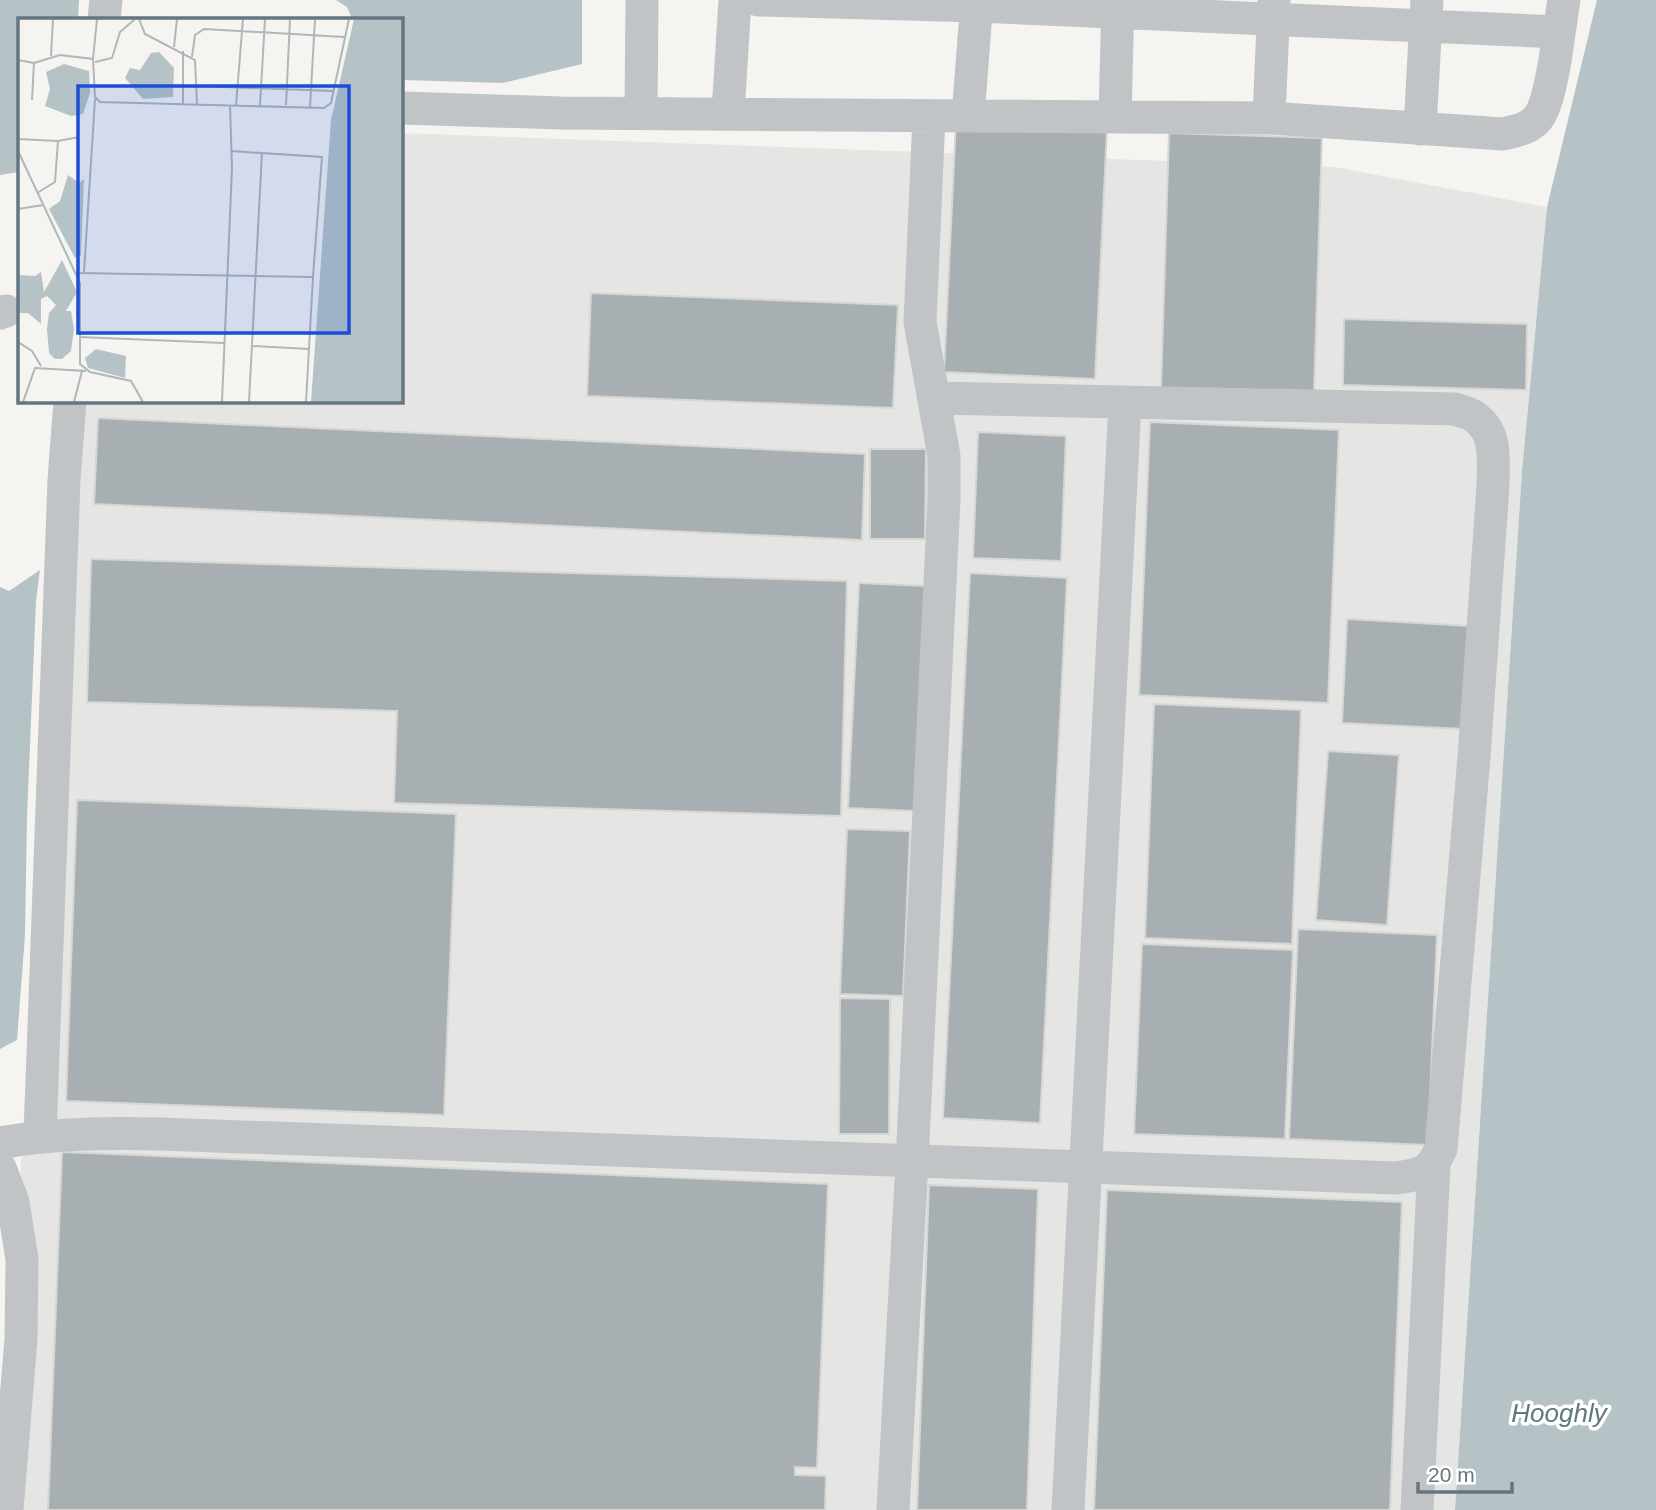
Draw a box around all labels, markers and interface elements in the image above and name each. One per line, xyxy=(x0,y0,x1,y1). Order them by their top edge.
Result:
inset map xyxy=(18,18,402,402)
water label: Hooghly xyxy=(1511,1398,1609,1428)
scale bar xyxy=(1418,1450,1512,1494)
text: 20 m xyxy=(1428,1463,1475,1486)

